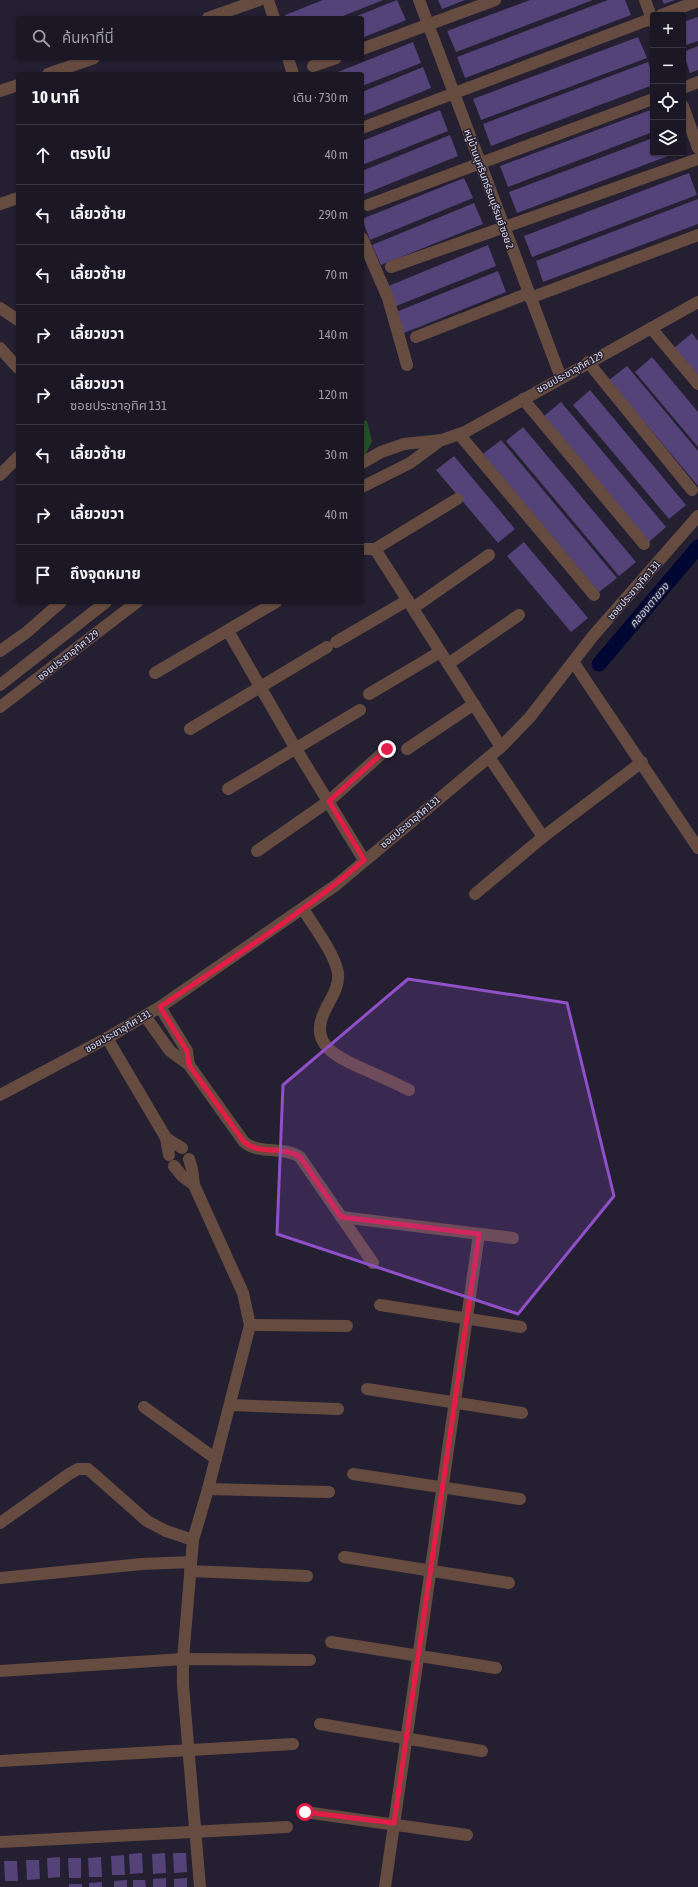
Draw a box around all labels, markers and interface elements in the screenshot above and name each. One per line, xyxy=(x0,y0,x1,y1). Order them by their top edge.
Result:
map controls xyxy=(650,12,686,156)
button: + xyxy=(650,12,686,48)
search box xyxy=(16,16,364,60)
icon: search xyxy=(30,27,52,49)
text: ค้นหาที่นี่ xyxy=(62,29,114,46)
button: − xyxy=(650,48,686,84)
button: locate xyxy=(650,84,686,120)
text: 10 นาที xyxy=(32,87,80,107)
text: เดิน · 730 m xyxy=(293,90,348,105)
button: layers xyxy=(650,120,686,156)
street label: หมู่บ้านบุศรินทร์ธนบุรีรมย์ ซอย 2 xyxy=(461,127,517,251)
icon: ahead xyxy=(32,144,54,166)
text: ตรงไป xyxy=(70,145,111,162)
text: 40 m xyxy=(325,147,348,162)
icon: left xyxy=(32,204,54,226)
text: เลี้ยวซ้าย xyxy=(70,205,126,222)
text: 290 m xyxy=(319,207,348,222)
icon: left xyxy=(32,264,54,286)
text: เลี้ยวซ้าย xyxy=(70,265,126,282)
text: 70 m xyxy=(325,267,348,282)
icon: right xyxy=(32,324,54,346)
text: เลี้ยวขวา xyxy=(70,325,124,342)
text: 140 m xyxy=(319,327,348,342)
street label: ซอยประชาอุทิศ 129 xyxy=(535,349,606,396)
text: เลี้ยวขวา xyxy=(70,375,124,392)
icon: right xyxy=(32,384,54,406)
text: 120 m xyxy=(319,387,348,402)
text: ซอยประชาอุทิศ 131 xyxy=(70,398,167,413)
icon: left xyxy=(32,444,54,466)
text: เลี้ยวซ้าย xyxy=(70,445,126,462)
text: 30 m xyxy=(325,447,348,462)
icon: right xyxy=(32,504,54,526)
text: เลี้ยวขวา xyxy=(70,505,124,522)
text: 40 m xyxy=(325,507,348,522)
street label: ซอยประชาอุทิศ 131 xyxy=(605,558,664,622)
icon: arrive xyxy=(32,564,54,586)
text: ถึงจุดหมาย xyxy=(70,565,141,582)
water label: คลองตายวง xyxy=(627,579,672,630)
street label: ซอยประชาอุทิศ 129 xyxy=(35,627,102,683)
route end xyxy=(378,740,396,758)
street label: ซอยประชาอุทิศ 131 xyxy=(378,794,443,851)
street label: ซอยประชาอุทิศ 131 xyxy=(83,1007,154,1055)
route start xyxy=(296,1803,314,1821)

